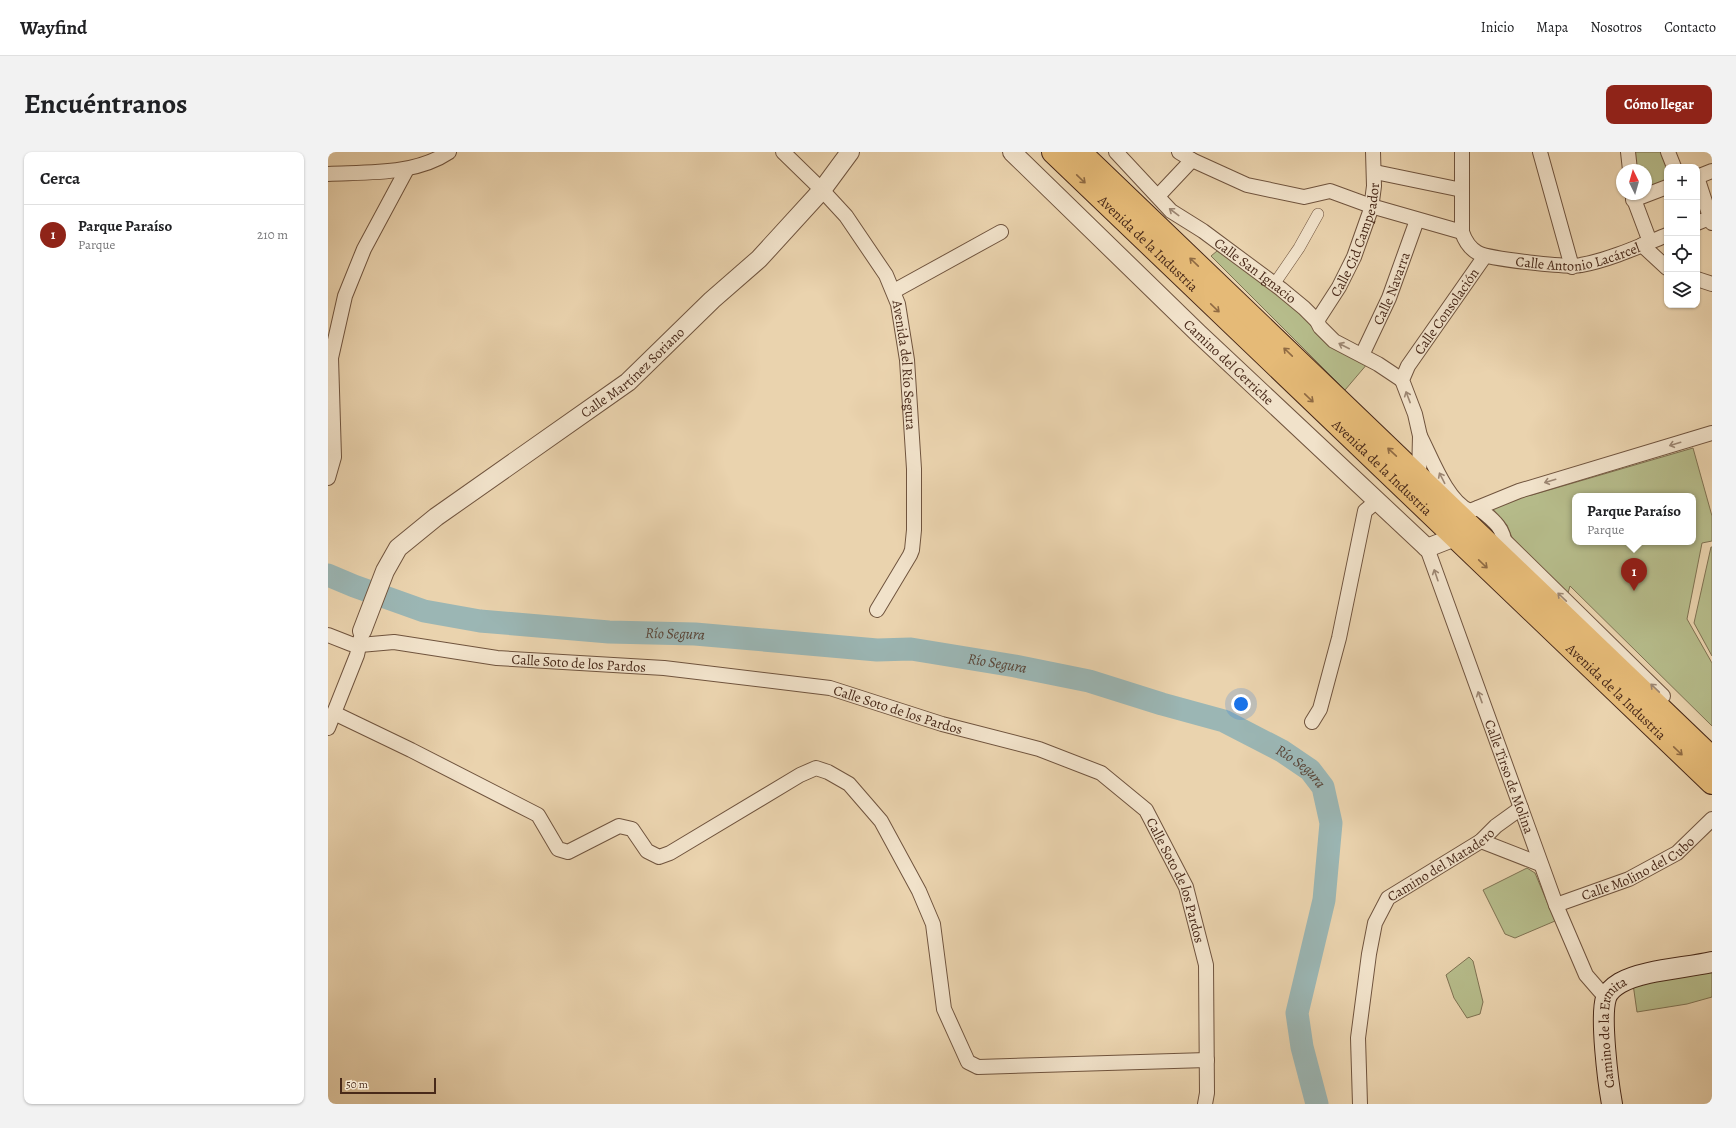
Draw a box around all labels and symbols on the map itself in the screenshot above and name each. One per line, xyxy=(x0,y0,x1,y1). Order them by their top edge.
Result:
north arrow xyxy=(1616,164,1652,200)
one-way arrow xyxy=(1076,174,1086,184)
street label: Calle Cid Campeador xyxy=(1326,182,1384,301)
street label: Avenida de la Industria xyxy=(1093,191,1203,296)
one-way arrow xyxy=(1169,208,1180,217)
street label: Calle San Ignacio xyxy=(1210,234,1300,308)
street label: Calle Antonio Lacárcel xyxy=(1514,238,1643,276)
street label: Calle Navarra xyxy=(1369,249,1415,328)
one-way arrow xyxy=(1189,258,1199,267)
street label: Calle Consolación xyxy=(1410,264,1484,359)
street label: Avenida del Río Segura xyxy=(887,298,920,431)
one-way arrow xyxy=(1210,303,1220,312)
street label: Camino del Cerriche xyxy=(1179,315,1278,410)
street label: Calle Martínez Soriano xyxy=(577,323,689,422)
one-way arrow xyxy=(1338,342,1350,349)
one-way arrow xyxy=(1283,348,1293,357)
one-way arrow xyxy=(1404,391,1412,403)
one-way arrow xyxy=(1304,393,1314,403)
street label: Avenida de la Industria xyxy=(1327,415,1437,521)
one-way arrow xyxy=(1668,441,1681,448)
one-way arrow xyxy=(1387,447,1397,457)
one-way arrow xyxy=(1438,473,1445,485)
one-way arrow xyxy=(1544,478,1557,485)
pin: 1 xyxy=(1621,558,1647,591)
one-way arrow xyxy=(1478,559,1488,569)
one-way arrow xyxy=(1432,568,1439,581)
one-way arrow xyxy=(1557,592,1567,602)
water label: Río Segura xyxy=(645,623,706,645)
street label: Avenida de la Industria xyxy=(1561,639,1671,745)
water label: Río Segura xyxy=(966,648,1029,678)
street label: Calle Soto de los Pardos xyxy=(511,650,646,677)
street label: Calle Soto de los Pardos xyxy=(831,681,965,739)
one-way arrow xyxy=(1650,683,1660,693)
one-way arrow xyxy=(1476,691,1484,703)
your location xyxy=(1231,694,1251,714)
street label: Calle Tirso de Molina xyxy=(1480,717,1539,837)
water label: Río Segura xyxy=(1272,740,1330,792)
one-way arrow xyxy=(1673,746,1683,755)
street label: Calle Soto de los Pardos xyxy=(1142,814,1209,945)
street label: Camino del Matadero xyxy=(1384,824,1499,906)
street label: Calle Molino del Cubo xyxy=(1579,832,1699,905)
street label: Camino de la Ermita xyxy=(1595,972,1630,1089)
scale bar xyxy=(340,1076,436,1095)

